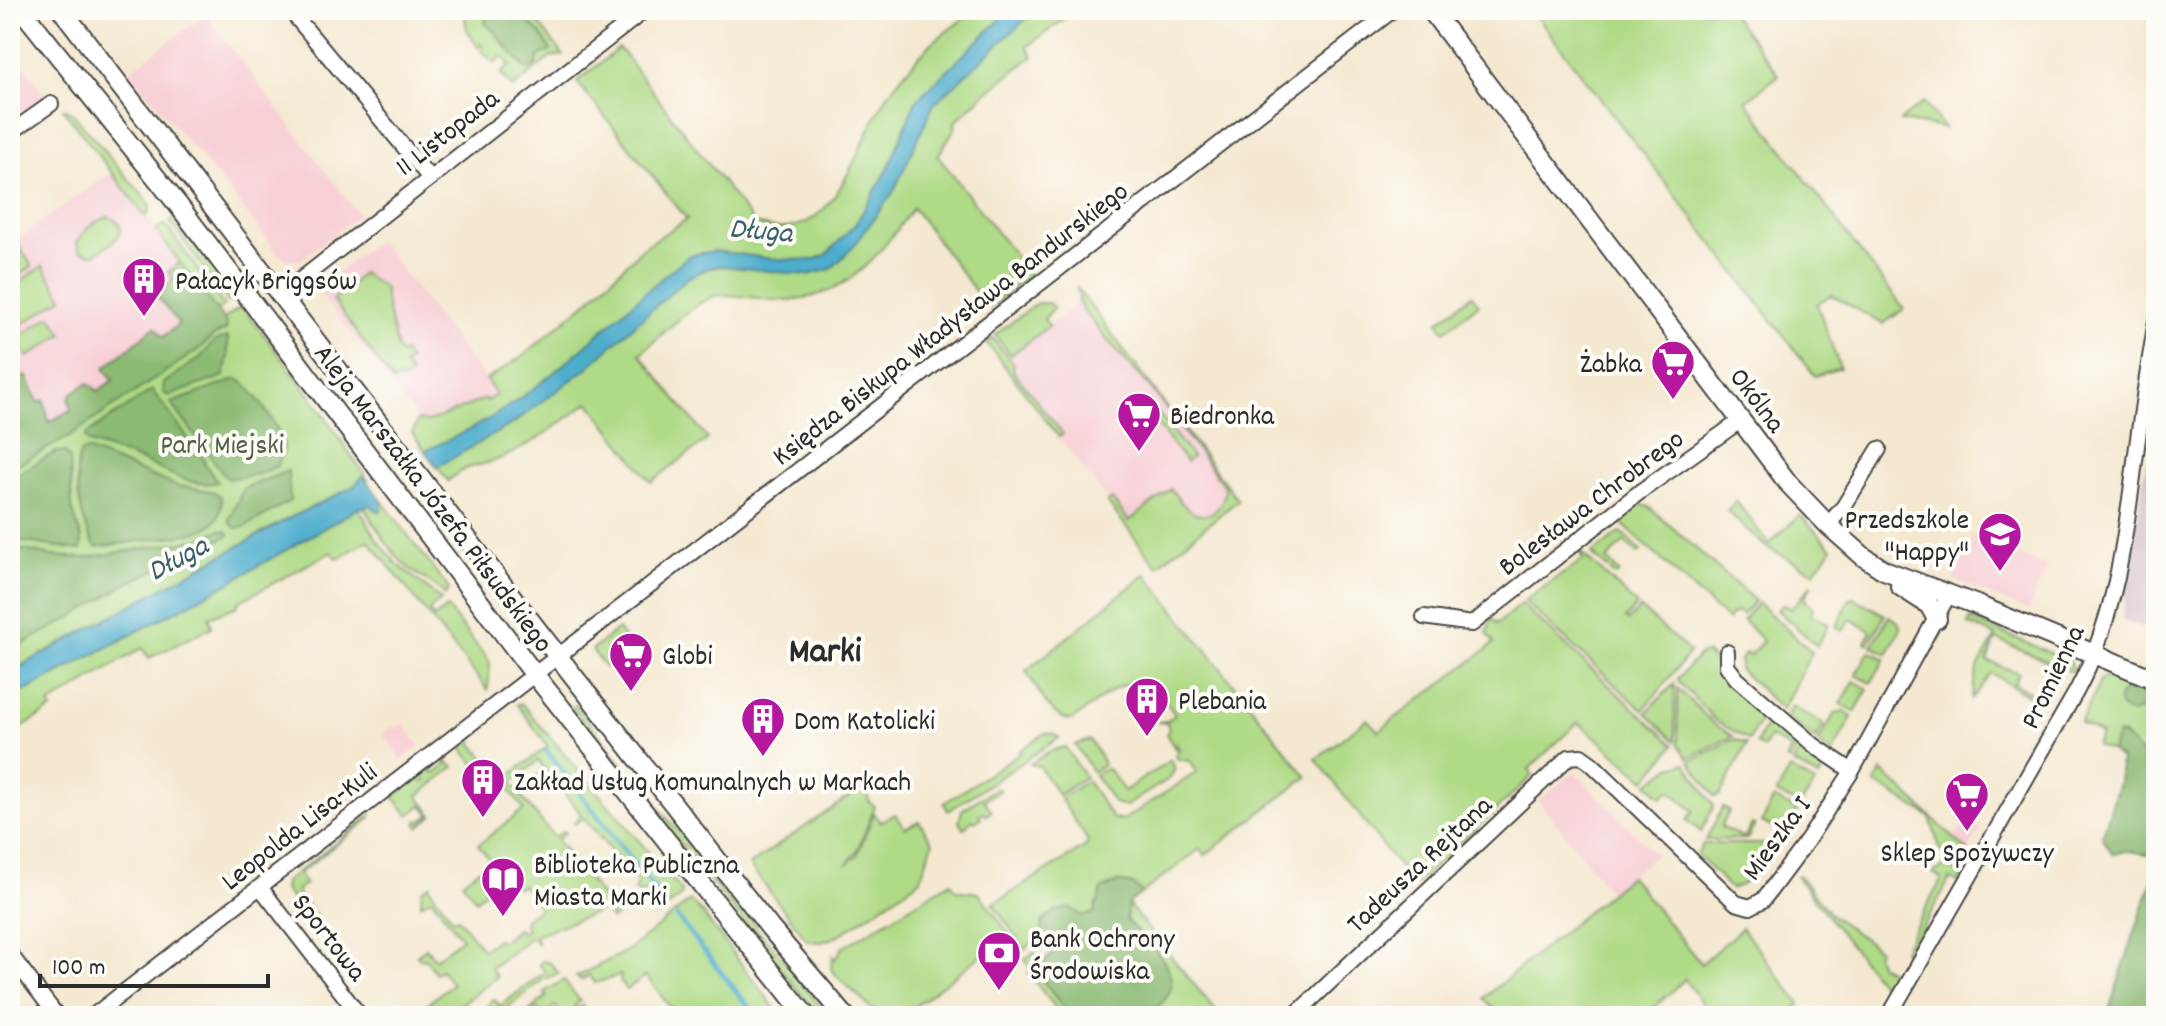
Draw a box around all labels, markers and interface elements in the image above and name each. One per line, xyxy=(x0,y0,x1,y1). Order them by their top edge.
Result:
street label: 11 Listopada xyxy=(389,81,510,188)
street label: Księdza Biskupa Władysława Bandurskiego xyxy=(765,174,1139,478)
water label: Długa xyxy=(727,209,796,258)
building icon: Pałacyk Briggsów xyxy=(120,255,168,318)
place label: Pałacyk Briggsów xyxy=(175,264,357,304)
street label: Aleja Marszałka Józefa Piłsudskiego xyxy=(302,337,560,663)
supermarket icon: Żabka xyxy=(1649,338,1697,401)
place label: Żabka xyxy=(1580,347,1643,387)
street label: Okólna xyxy=(1717,361,1793,444)
supermarket icon: Biedronka xyxy=(1115,390,1163,453)
place label: Biedronka xyxy=(1170,399,1275,439)
street label: Bolesława Chrobrego xyxy=(1492,422,1694,588)
park label: Park Miejski xyxy=(160,428,284,468)
place label: Przedszkole "Happy" xyxy=(1844,503,1969,575)
school or university icon: Przedszkole "Happy" xyxy=(1976,510,2024,573)
water label: Długa xyxy=(141,526,219,595)
street label: Promienna xyxy=(2013,619,2098,737)
district label: Marki xyxy=(789,628,862,680)
supermarket icon: Globi xyxy=(607,630,655,693)
place label: Globi xyxy=(662,639,713,679)
building icon: Plebania xyxy=(1123,675,1171,738)
place label: Plebania xyxy=(1178,684,1267,724)
building icon: Dom Katolicki xyxy=(739,695,787,758)
place label: Dom Katolicki xyxy=(794,704,935,744)
street label: Leopolda Lisa-Kuli xyxy=(214,755,388,903)
building icon: Zakład Usług Komunalnych w Markach xyxy=(459,756,507,819)
place label: Zakład Usług Komunalnych w Markach xyxy=(514,765,911,805)
supermarket icon: Sklep Spożywczy xyxy=(1943,770,1991,833)
street label: Tadeusza Rejtana xyxy=(1340,788,1504,945)
street label: Mieszka I xyxy=(1735,789,1824,891)
place label: Sklep Spożywczy xyxy=(1880,836,2054,876)
place label: Biblioteka Publiczna Miasta Marki xyxy=(534,848,740,920)
library icon: Biblioteka Publiczna Miasta Marki xyxy=(479,855,527,918)
street label: Sportowa xyxy=(280,887,375,992)
place label: Bank Ochrony Środowiska xyxy=(1030,922,1175,994)
bank icon: Bank Ochrony Środowiska xyxy=(975,929,1023,992)
scale bar xyxy=(40,938,268,988)
text: 100 m xyxy=(52,952,105,986)

